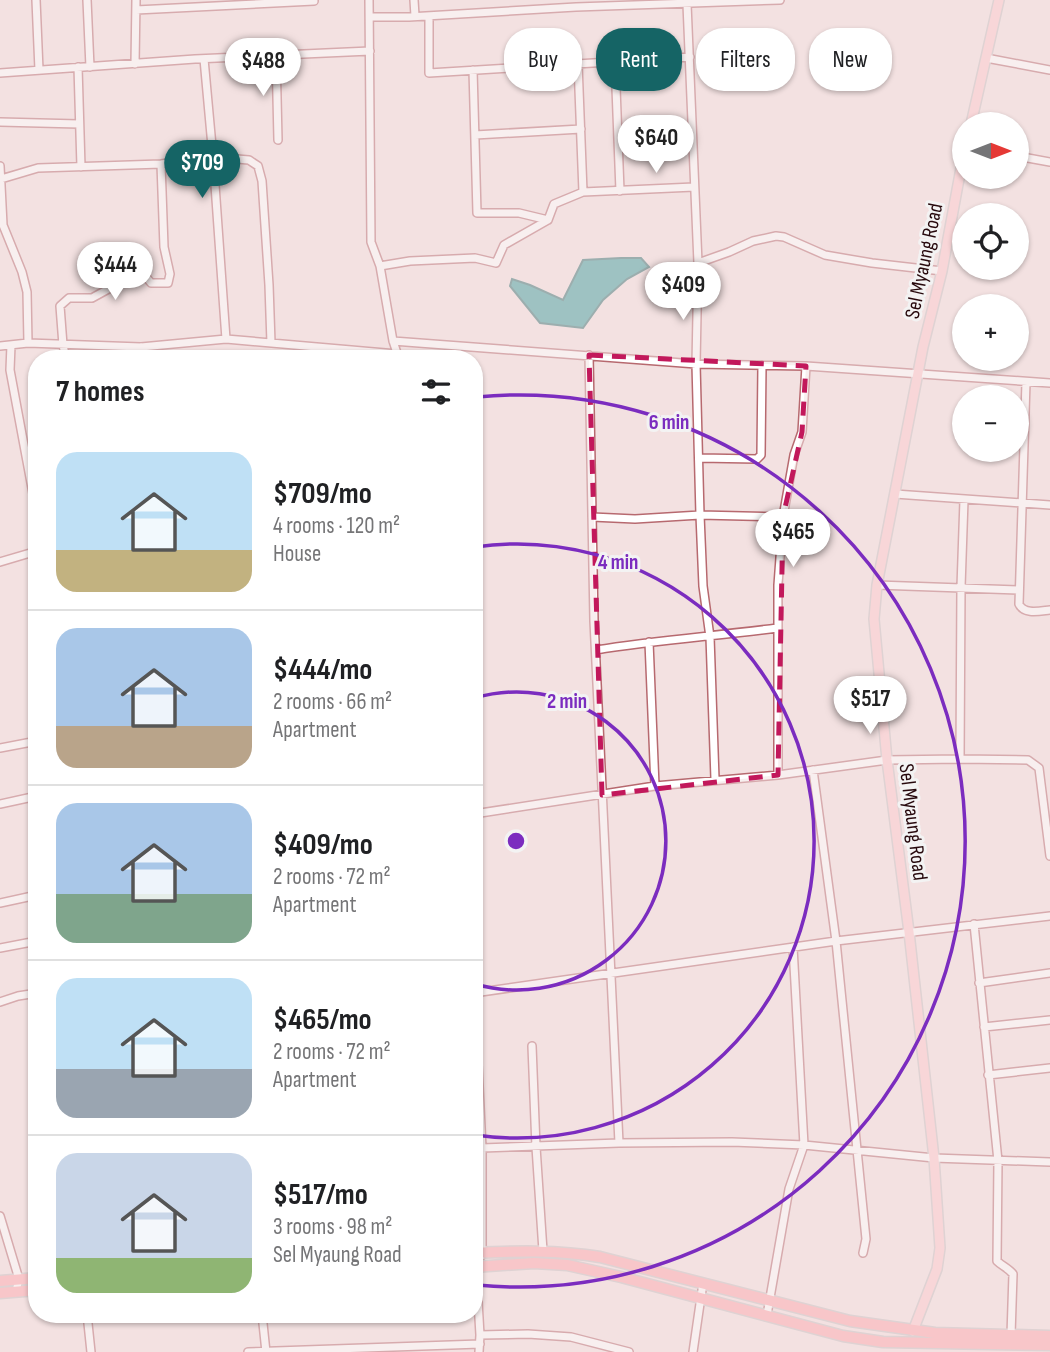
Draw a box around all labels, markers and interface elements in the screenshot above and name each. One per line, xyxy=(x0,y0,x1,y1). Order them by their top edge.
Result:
chip: Buy xyxy=(504,28,582,91)
chip: Rent xyxy=(596,28,682,91)
chip: Filters xyxy=(696,28,795,91)
chip: New xyxy=(809,28,892,91)
pin: $488 xyxy=(222,38,304,98)
text: $488 xyxy=(241,47,285,75)
north arrow xyxy=(952,112,1029,189)
map controls xyxy=(952,112,1029,462)
pin: $640 xyxy=(615,116,697,175)
text: $640 xyxy=(634,124,678,152)
pin: $709 xyxy=(161,140,243,200)
text: $709 xyxy=(180,149,224,177)
street label: Sel Myaung Road xyxy=(900,201,948,321)
button: locate xyxy=(952,203,1029,280)
pin: $444 xyxy=(74,243,156,302)
text: $444 xyxy=(93,251,137,279)
pin: $409 xyxy=(642,262,724,322)
text: $409 xyxy=(661,271,705,299)
button: + xyxy=(952,294,1029,371)
icon: filters xyxy=(417,373,455,411)
text: 7 homes xyxy=(56,374,144,410)
button: − xyxy=(952,385,1029,462)
text: 6 min xyxy=(649,410,689,435)
text: $709/mo xyxy=(273,476,372,512)
icon: home xyxy=(112,480,196,564)
pin: $465 xyxy=(752,510,834,569)
text: 4 rooms · 120 m² xyxy=(273,512,400,540)
text: $465 xyxy=(771,518,815,546)
text: House xyxy=(273,540,321,568)
text: 4 min xyxy=(598,550,638,575)
text: $444/mo xyxy=(273,652,372,688)
icon: home xyxy=(112,656,196,740)
pin: $517 xyxy=(829,676,911,736)
text: $517 xyxy=(850,685,890,713)
text: 2 rooms · 66 m² xyxy=(273,688,392,716)
text: 2 min xyxy=(547,689,587,714)
text: Apartment xyxy=(273,716,357,744)
street label: Sel Myaung Road xyxy=(893,762,933,882)
text: $409/mo xyxy=(273,827,373,863)
centre of rings xyxy=(504,829,528,853)
icon: home xyxy=(112,831,196,915)
text: 2 rooms · 72 m² xyxy=(273,863,391,891)
text: Apartment xyxy=(273,891,357,919)
text: $465/mo xyxy=(273,1002,372,1038)
icon: home xyxy=(112,1006,196,1090)
text: 2 rooms · 72 m² xyxy=(273,1038,391,1066)
text: Apartment xyxy=(273,1066,357,1094)
text: $517/mo xyxy=(273,1177,368,1213)
icon: home xyxy=(112,1181,196,1265)
text: 3 rooms · 98 m² xyxy=(273,1213,392,1241)
text: Sel Myaung Road xyxy=(273,1241,402,1269)

